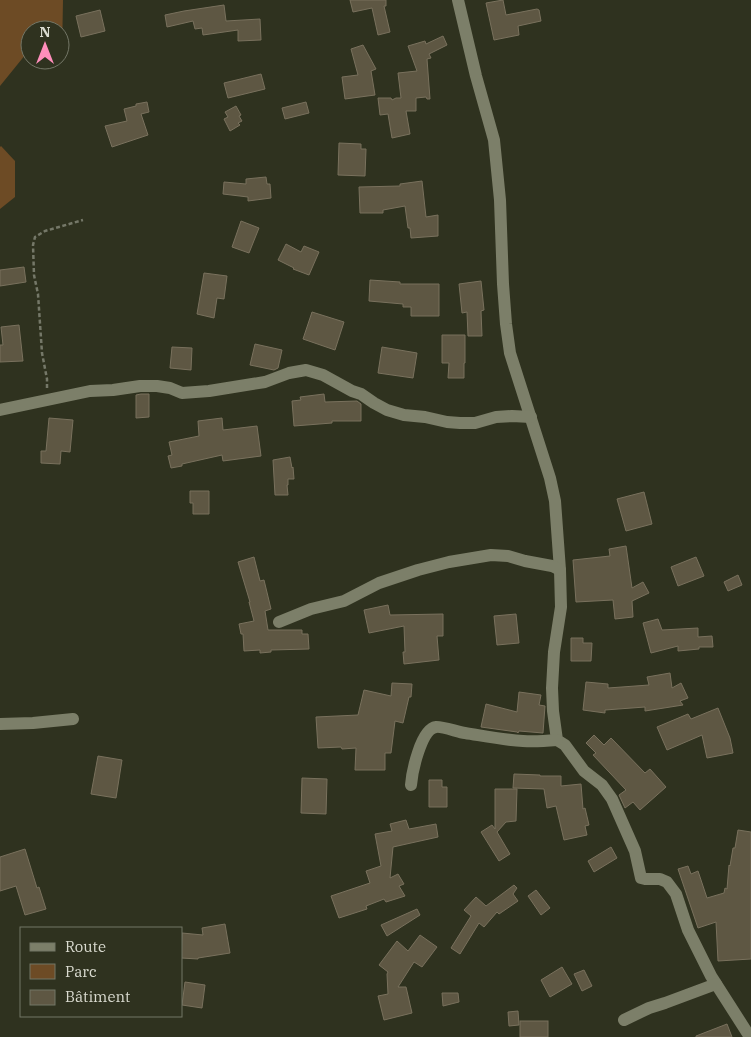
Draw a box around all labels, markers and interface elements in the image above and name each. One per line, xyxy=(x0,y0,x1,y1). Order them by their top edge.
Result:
north arrow xyxy=(20,20,70,70)
text: N xyxy=(39,23,51,41)
legend xyxy=(20,927,182,1017)
text: Route xyxy=(65,937,106,956)
text: Parc xyxy=(65,962,97,981)
text: Bâtiment xyxy=(65,987,130,1006)

